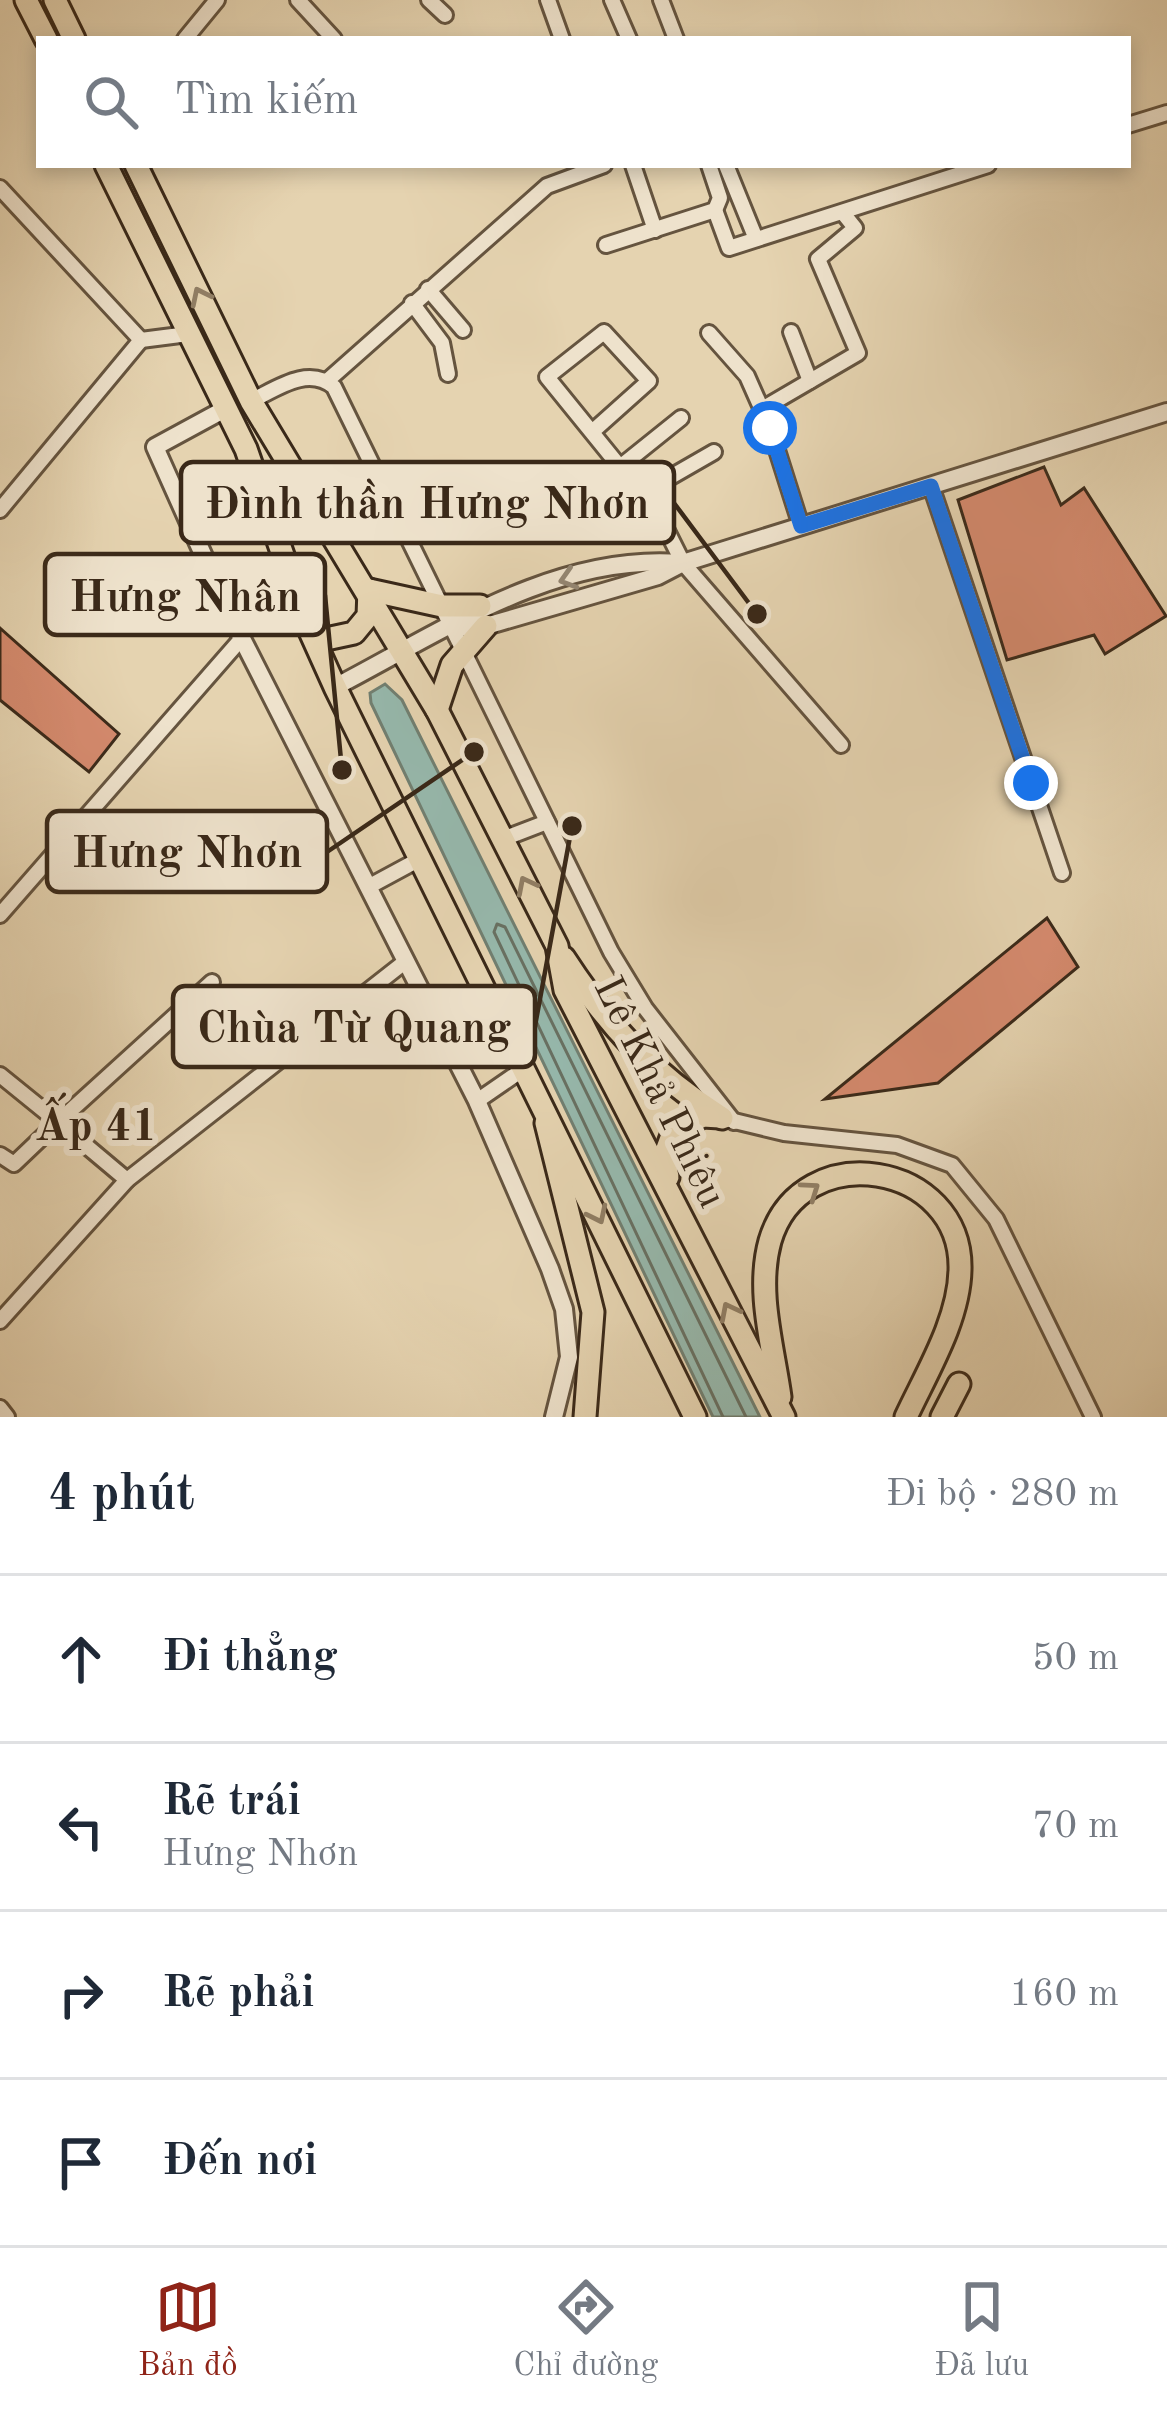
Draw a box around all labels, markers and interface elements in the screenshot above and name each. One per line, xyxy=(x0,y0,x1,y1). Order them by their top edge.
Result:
search box xyxy=(36,36,1131,168)
icon: search xyxy=(78,69,144,135)
text: Tìm kiếm xyxy=(174,79,359,124)
one-way arrow xyxy=(190,287,214,308)
route start xyxy=(743,401,797,455)
callout: Đình thần Hưng Nhơn xyxy=(181,462,674,543)
text: Đình thần Hưng Nhơn xyxy=(204,478,650,529)
callout: Hưng Nhân xyxy=(45,554,325,635)
one-way arrow xyxy=(558,565,579,590)
text: Hưng Nhân xyxy=(69,577,301,622)
route end xyxy=(1004,756,1058,810)
callout: Hưng Nhơn xyxy=(47,811,327,892)
text: Hưng Nhơn xyxy=(71,833,303,878)
one-way arrow xyxy=(516,876,540,897)
street label: Lê Khả Phiêu xyxy=(585,971,732,1215)
callout: Chùa Từ Quang xyxy=(173,986,535,1067)
text: Chùa Từ Quang xyxy=(197,1008,511,1053)
district label: Ấp 41 xyxy=(34,1092,158,1151)
one-way arrow xyxy=(798,1182,820,1204)
one-way arrow xyxy=(584,1203,607,1224)
one-way arrow xyxy=(720,1302,744,1323)
text: 4 phút xyxy=(48,1470,195,1521)
text: Đi bộ · 280 m xyxy=(886,1475,1119,1514)
icon: ahead xyxy=(48,1626,114,1692)
text: Đi thẳng xyxy=(162,1636,338,1681)
text: 50 m xyxy=(1032,1639,1119,1678)
text: Rẽ trái xyxy=(162,1780,301,1825)
icon: left xyxy=(48,1794,114,1860)
text: 70 m xyxy=(1032,1807,1119,1846)
text: Hưng Nhơn xyxy=(162,1835,358,1874)
icon: right xyxy=(48,1962,114,2028)
text: Rẽ phải xyxy=(162,1972,315,2017)
text: 160 m xyxy=(1009,1975,1119,2014)
icon: arrive xyxy=(48,2130,114,2196)
text: Đến nơi xyxy=(162,2140,317,2185)
tab: Bản đồ xyxy=(138,2274,238,2387)
tab: Chỉ đường xyxy=(513,2274,658,2387)
tab: Đã lưu xyxy=(934,2274,1029,2387)

